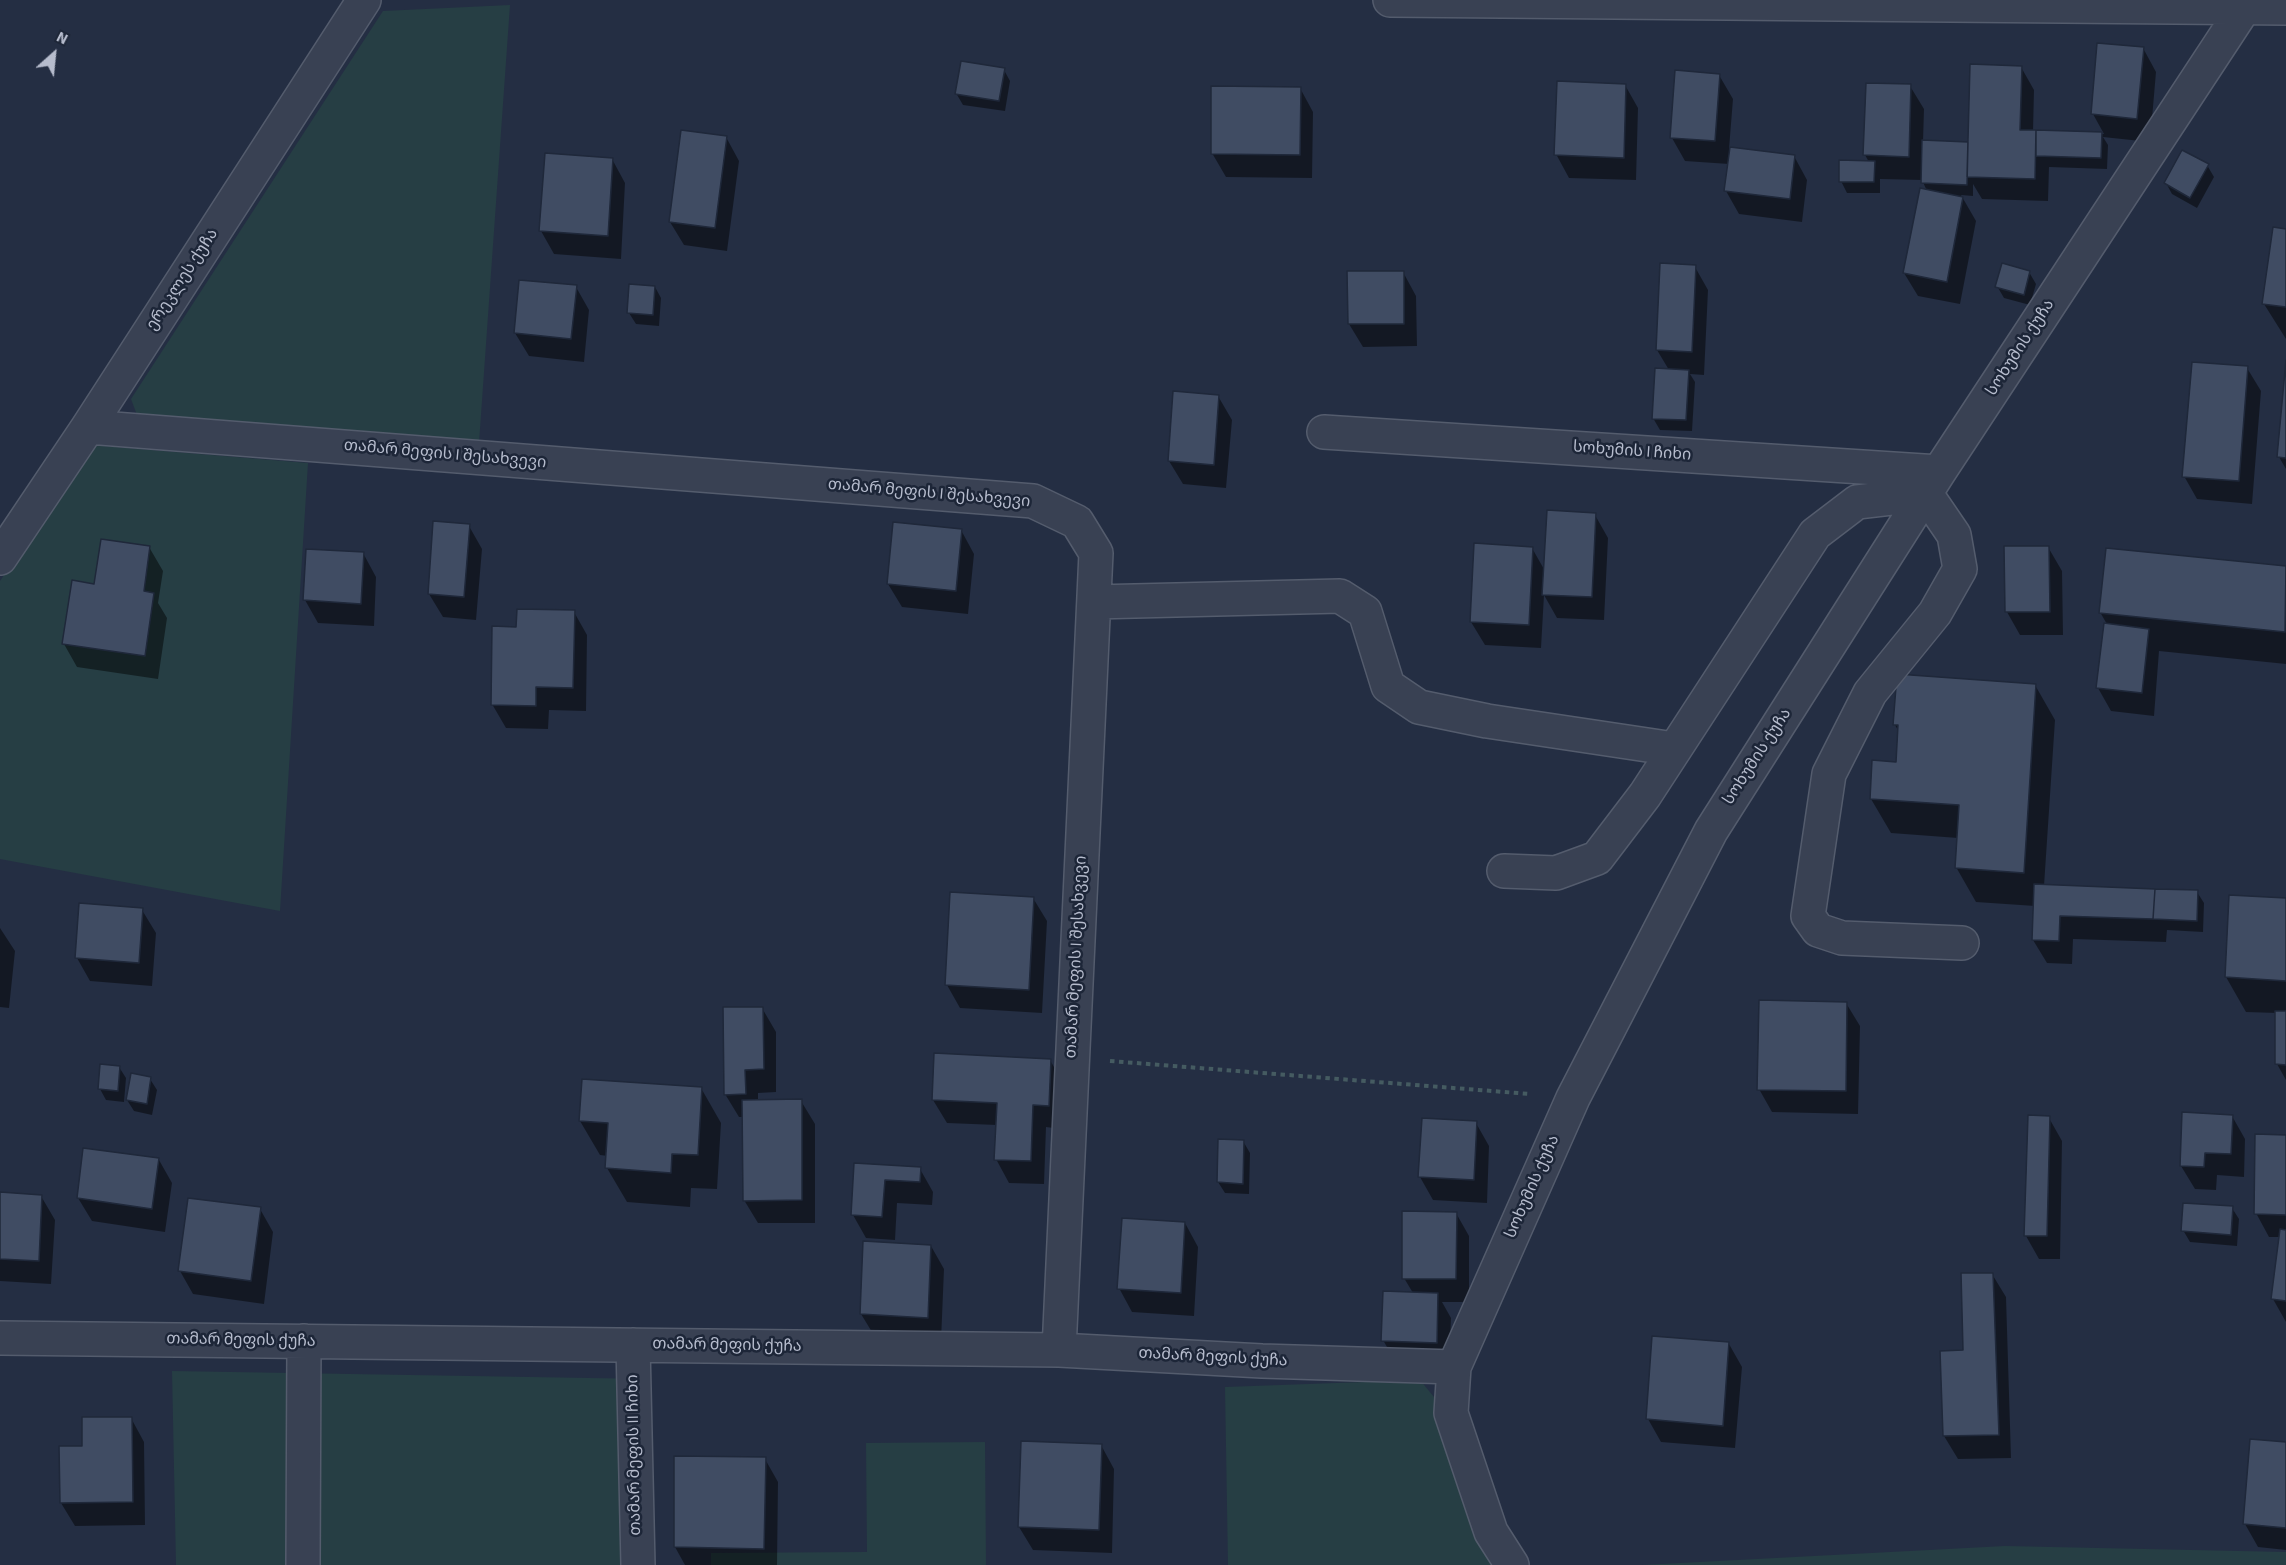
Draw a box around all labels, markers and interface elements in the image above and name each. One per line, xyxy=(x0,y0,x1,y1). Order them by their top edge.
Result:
north arrow xyxy=(24,24,84,84)
text: N xyxy=(52,26,72,50)
street label: ერეკლეს ქუჩა xyxy=(143,226,223,334)
street label: სოხუმის ქუჩა xyxy=(1983,296,2059,400)
street label: თამარ მეფის I შესახვევი xyxy=(343,437,547,473)
street label: სოხუმის I ჩიხი xyxy=(1572,438,1692,466)
street label: თამარ მეფის I შესახვევი xyxy=(827,476,1031,512)
street label: სოხუმის ქუჩა xyxy=(1720,705,1796,809)
street label: თამარ მეფის I შესახვევი xyxy=(1062,855,1092,1059)
street label: სოხუმის ქუჩა xyxy=(1502,1132,1564,1242)
street label: თამარ მეფის ქუჩა xyxy=(166,1330,316,1352)
street label: თამარ მეფის ქუჩა xyxy=(652,1335,802,1357)
street label: თამარ მეფის ქუჩა xyxy=(1138,1345,1288,1371)
street label: თამარ მეფის II ჩიხი xyxy=(624,1374,646,1536)

